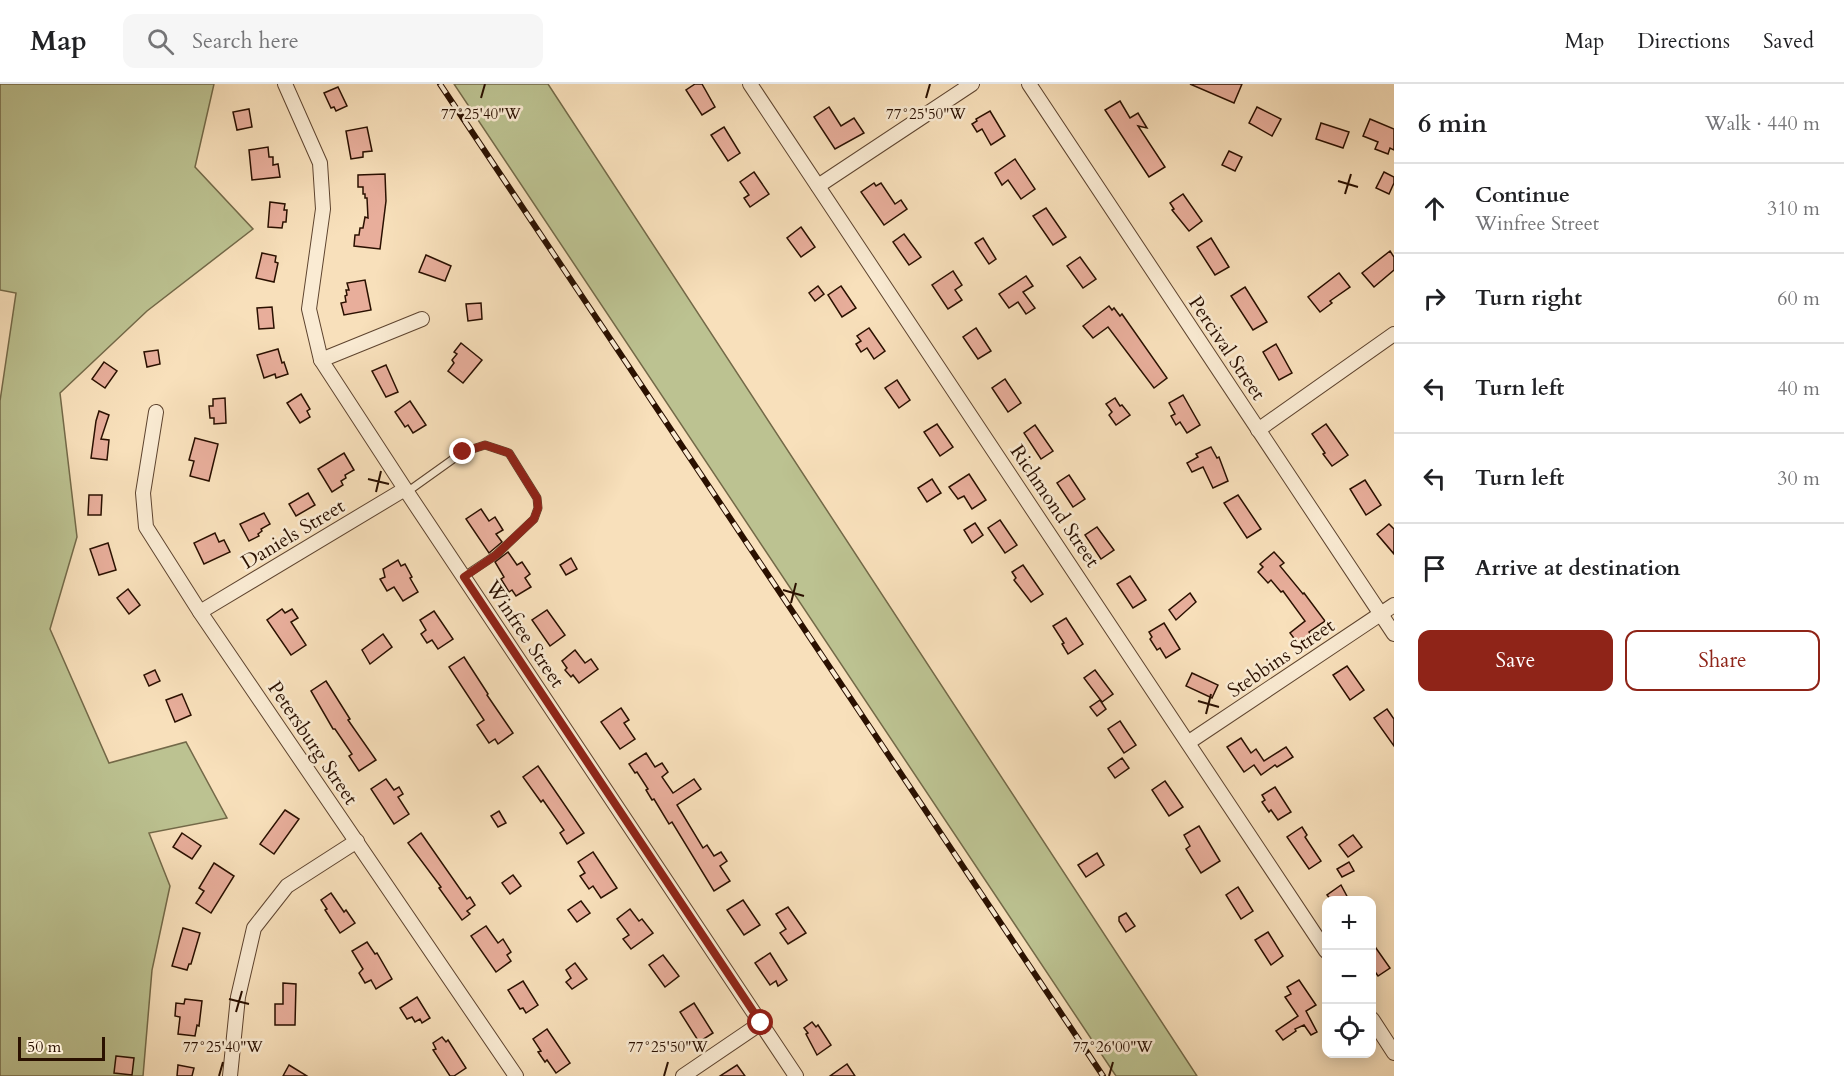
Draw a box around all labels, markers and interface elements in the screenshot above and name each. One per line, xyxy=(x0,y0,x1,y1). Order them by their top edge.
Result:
search box xyxy=(123,14,543,68)
text: Map xyxy=(30,22,87,60)
icon: search xyxy=(144,25,177,58)
text: Search here xyxy=(192,26,299,56)
text: Map xyxy=(1564,27,1604,56)
text: Directions xyxy=(1637,27,1730,56)
text: Saved xyxy=(1763,27,1814,56)
text: 77°25'40"W xyxy=(441,104,521,124)
text: 77°25'50"W xyxy=(886,104,966,124)
text: 6 min xyxy=(1418,106,1487,141)
text: Walk · 440 m xyxy=(1705,110,1820,137)
text: Continue xyxy=(1475,180,1570,210)
icon: ahead xyxy=(1418,192,1451,225)
text: 310 m xyxy=(1767,195,1820,222)
text: Winfree Street xyxy=(1475,210,1599,237)
icon: right xyxy=(1418,282,1451,315)
text: Turn right xyxy=(1475,283,1582,313)
text: 60 m xyxy=(1777,285,1820,312)
street label: Percival Street xyxy=(1182,291,1272,406)
icon: left xyxy=(1418,372,1451,405)
text: Turn left xyxy=(1475,373,1564,403)
text: 40 m xyxy=(1777,375,1820,402)
route end xyxy=(449,438,475,464)
street label: Richmond Street xyxy=(1004,439,1106,573)
icon: left xyxy=(1418,462,1451,495)
text: Turn left xyxy=(1475,463,1564,493)
text: 30 m xyxy=(1777,465,1820,492)
street label: Daniels Street xyxy=(236,492,350,576)
icon: arrive xyxy=(1418,552,1451,585)
text: Arrive at destination xyxy=(1475,553,1680,583)
street label: Winfree Street xyxy=(479,574,571,694)
street label: Stebbins Street xyxy=(1222,612,1341,704)
button: Save xyxy=(1418,630,1613,691)
button: Share xyxy=(1625,630,1820,691)
street label: Petersburg Street xyxy=(262,676,365,811)
map controls xyxy=(1322,896,1376,1058)
button: + xyxy=(1322,896,1376,950)
button: − xyxy=(1322,950,1376,1004)
button: locate xyxy=(1322,1004,1376,1058)
route start xyxy=(747,1009,773,1035)
scale bar xyxy=(18,1034,105,1062)
text: 50 m xyxy=(27,1036,61,1058)
text: 77°25'40"W xyxy=(183,1037,263,1057)
text: 77°25'50"W xyxy=(628,1037,708,1057)
text: 77°26'00"W xyxy=(1073,1037,1153,1057)

